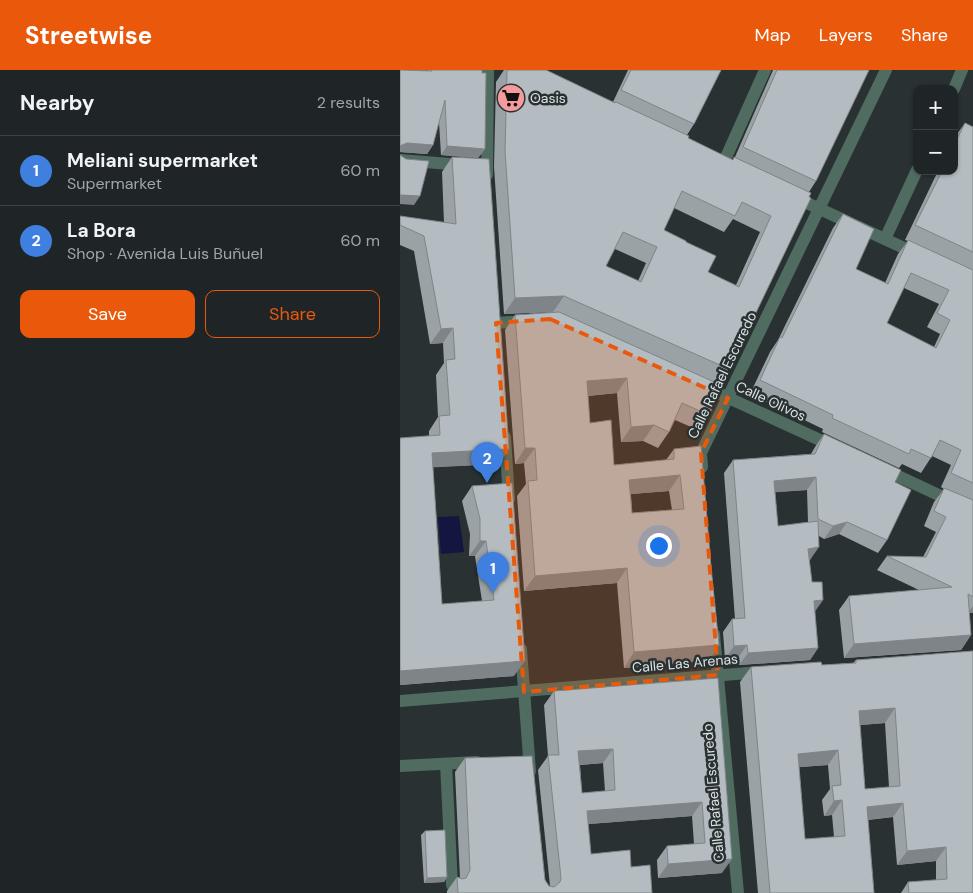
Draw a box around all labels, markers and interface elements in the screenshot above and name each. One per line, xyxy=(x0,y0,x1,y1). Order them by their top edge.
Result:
text: Streetwise xyxy=(25,20,152,51)
text: Map xyxy=(755,23,791,47)
text: Layers xyxy=(819,23,873,47)
text: Share xyxy=(901,23,948,47)
supermarket icon: Oasis xyxy=(496,83,526,113)
map controls xyxy=(913,85,958,175)
button: + xyxy=(913,85,958,130)
text: Nearby xyxy=(20,89,94,117)
place label: Oasis xyxy=(530,89,566,107)
text: 2 results xyxy=(317,92,380,113)
button: − xyxy=(913,130,958,175)
text: Meliani supermarket xyxy=(67,148,258,173)
text: 1 xyxy=(33,160,39,181)
text: 60 m xyxy=(340,160,380,181)
text: Supermarket xyxy=(67,173,162,194)
text: La Bora xyxy=(67,218,136,243)
text: 2 xyxy=(31,230,41,251)
text: 60 m xyxy=(340,230,380,251)
text: Shop · Avenida Luis Buñuel xyxy=(67,243,263,264)
button: Save xyxy=(20,290,195,338)
button: Share xyxy=(205,290,380,338)
street label: Calle Rafael Escuredo xyxy=(683,309,761,441)
street label: Calle Olivos xyxy=(733,377,809,425)
pin: 2 xyxy=(471,442,503,483)
your location xyxy=(646,533,672,559)
pin: 1 xyxy=(477,552,509,593)
street label: Calle Las Arenas xyxy=(631,649,739,677)
street label: Calle Rafael Escuredo xyxy=(698,723,728,863)

